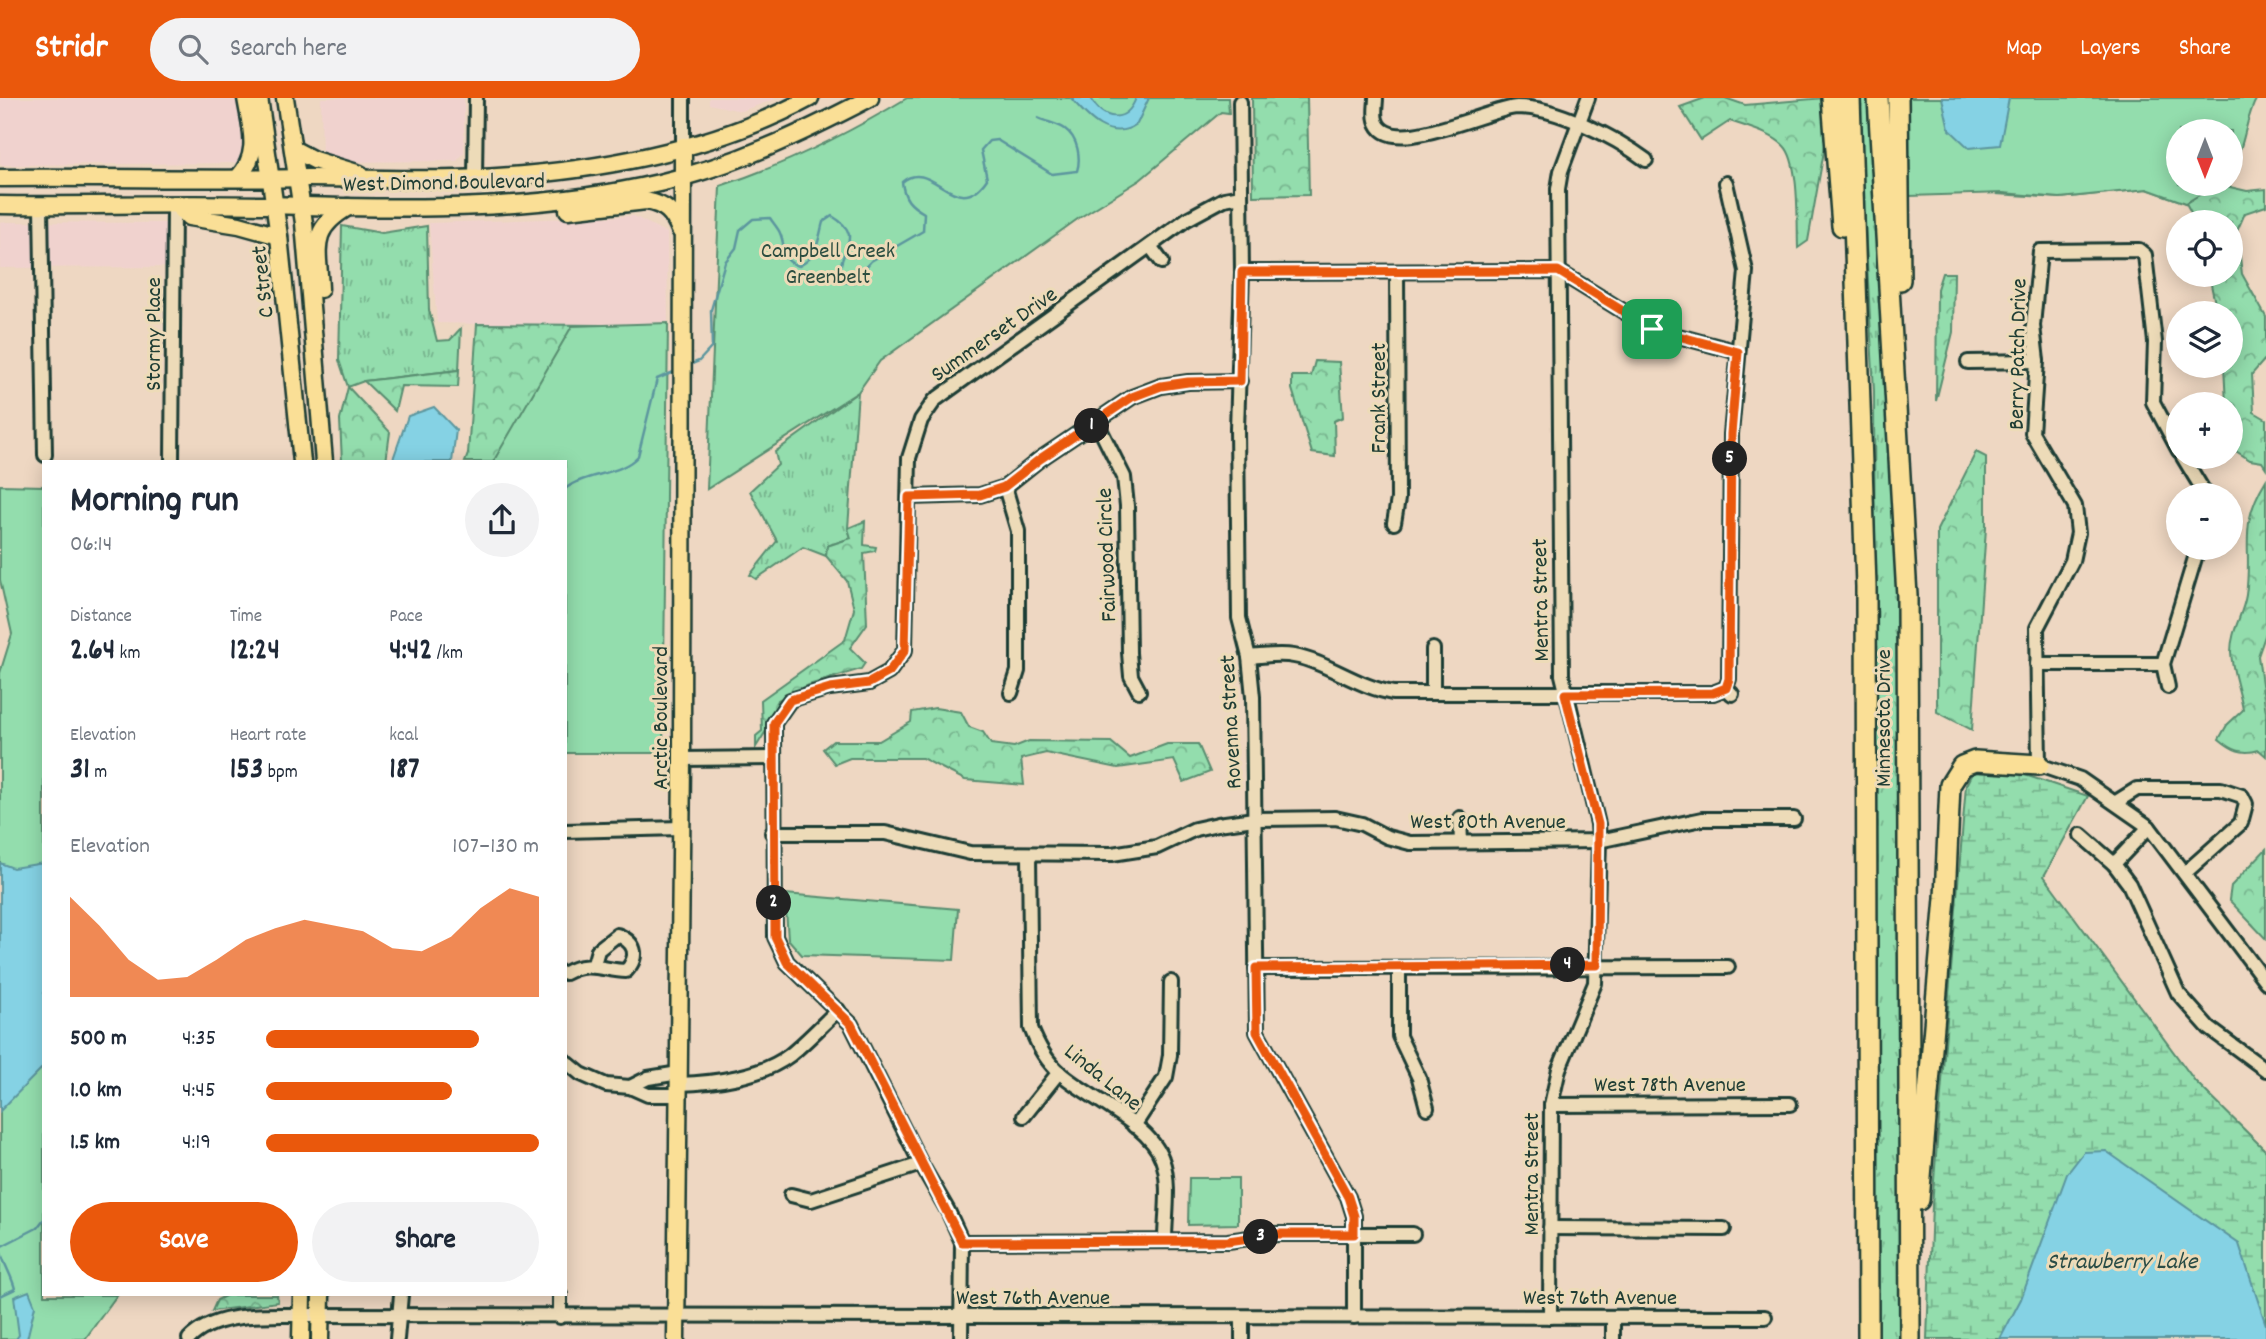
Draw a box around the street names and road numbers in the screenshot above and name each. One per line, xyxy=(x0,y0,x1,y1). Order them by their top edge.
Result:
street label: West Dimond Boulevard xyxy=(343,166,545,203)
street label: C Street xyxy=(244,244,285,319)
street label: Stormy Place xyxy=(139,277,172,391)
street label: Berry Patch Drive xyxy=(2002,278,2037,430)
street label: Summerset Drive xyxy=(925,280,1065,392)
street label: Frank Street xyxy=(1364,343,1397,453)
street label: Fairwood Circle xyxy=(1090,487,1127,622)
street label: Mentra Street xyxy=(1525,538,1560,662)
street label: Arctic Boulevard xyxy=(646,646,679,790)
street label: Minnesota Drive xyxy=(1869,649,1902,787)
street label: Rovenna Street xyxy=(1213,654,1252,790)
street label: West 80th Avenue xyxy=(1410,807,1566,840)
street label: Linda Lane xyxy=(1056,1037,1148,1121)
street label: West 78th Avenue xyxy=(1594,1070,1746,1103)
street label: Mentra Street xyxy=(1517,1112,1550,1236)
street label: West 76th Avenue xyxy=(956,1283,1110,1316)
street label: West 76th Avenue xyxy=(1523,1283,1677,1316)

